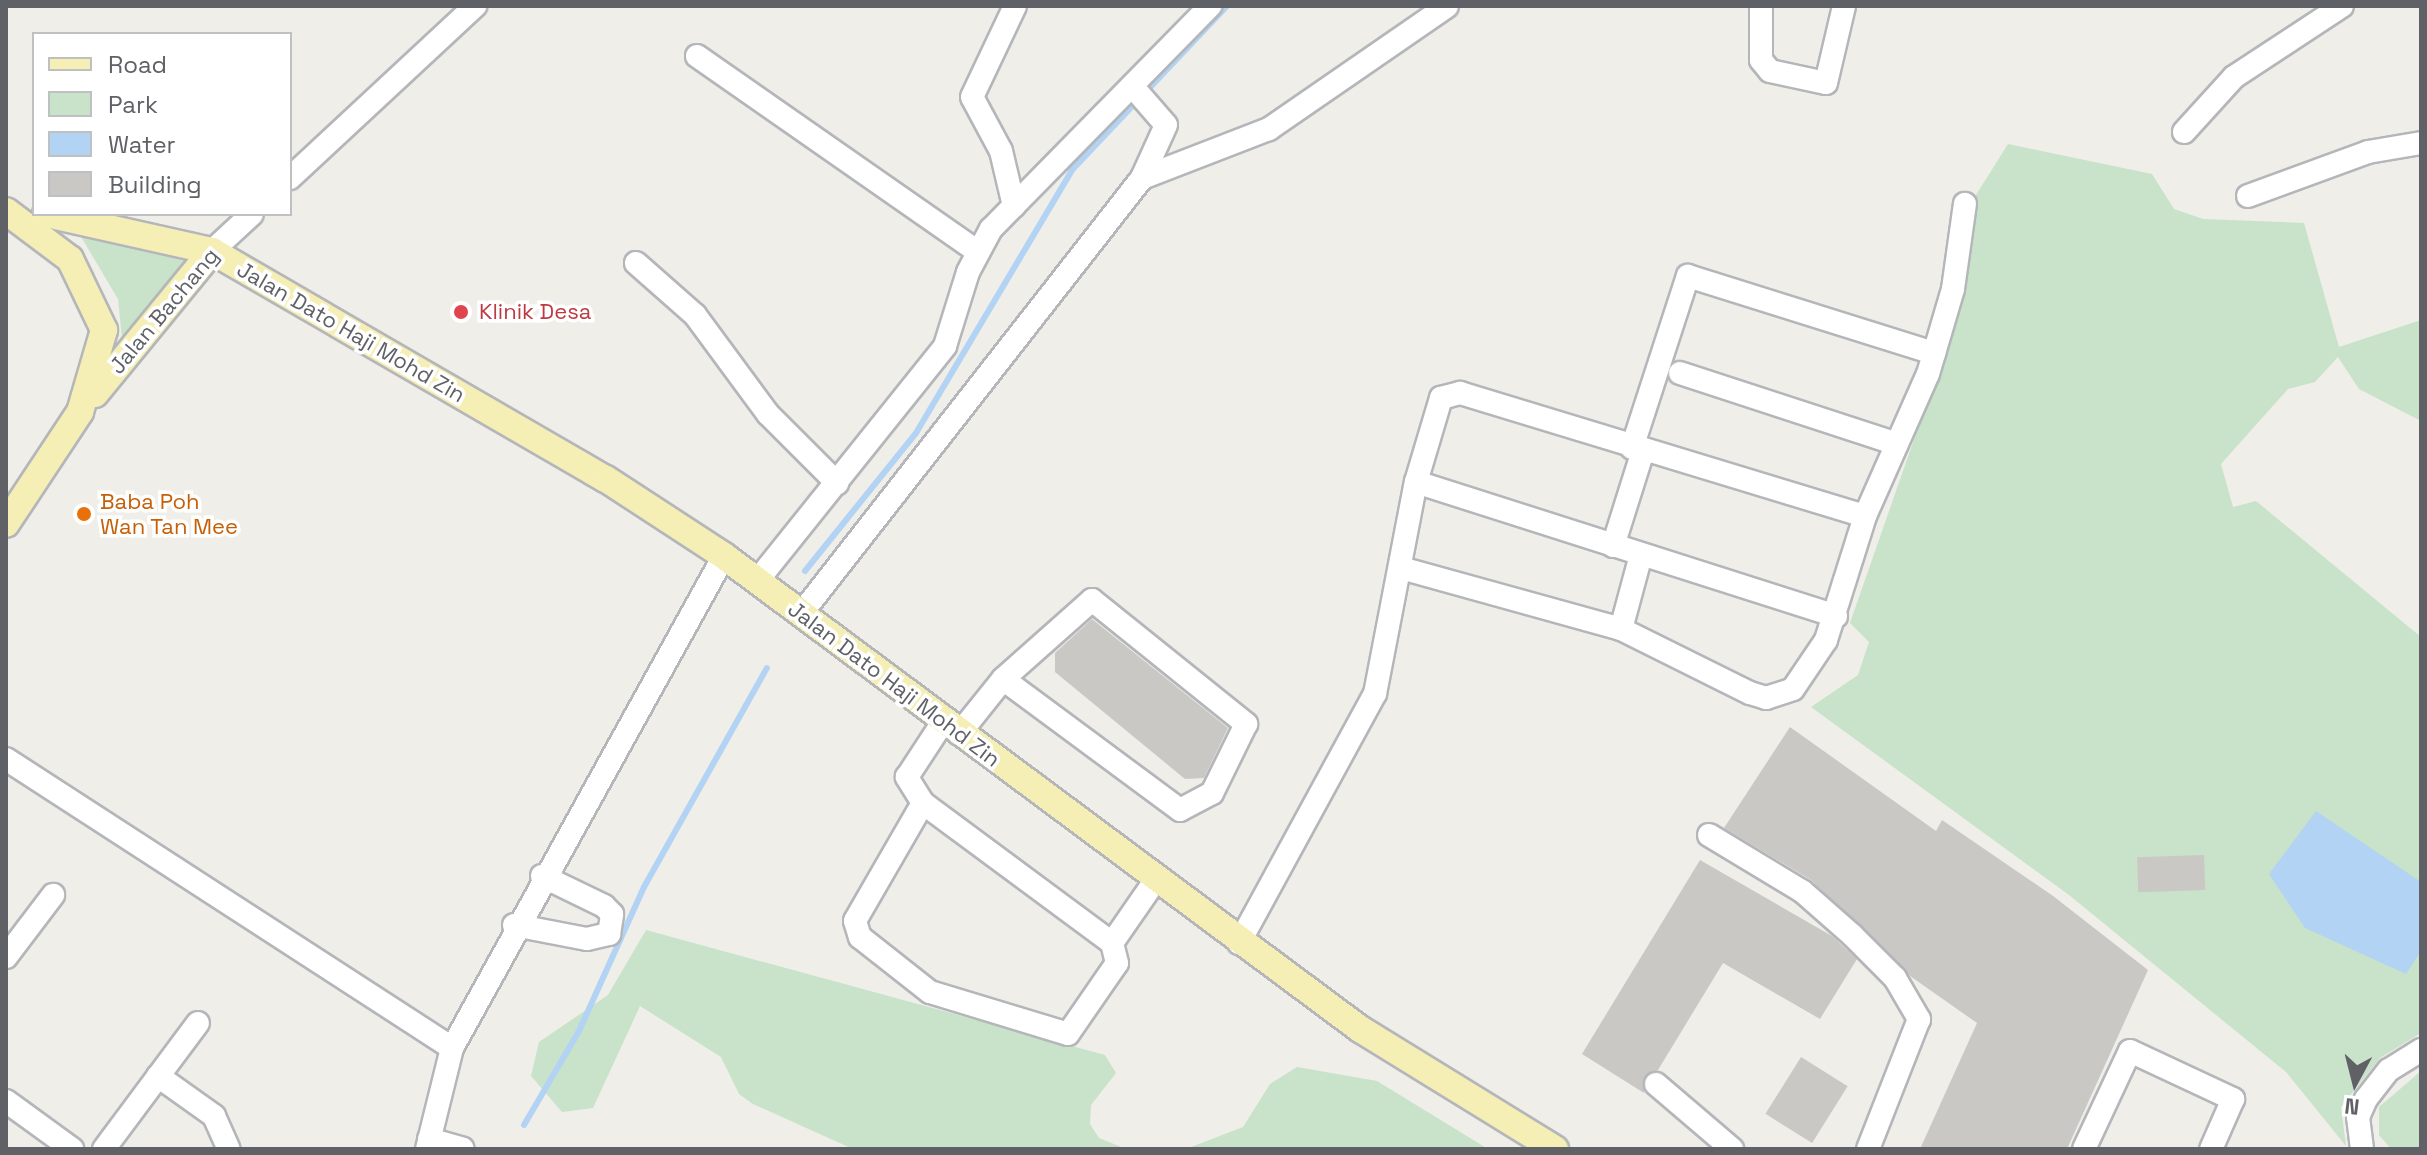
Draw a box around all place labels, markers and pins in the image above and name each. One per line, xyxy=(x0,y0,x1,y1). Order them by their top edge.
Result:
place label: Klinik Desa xyxy=(479,299,591,325)
marker: Klinik Desa xyxy=(450,301,472,323)
place label: Baba Poh Wan Tan Mee xyxy=(100,488,239,540)
marker: Baba Poh Wan Tan Mee xyxy=(75,505,93,523)

